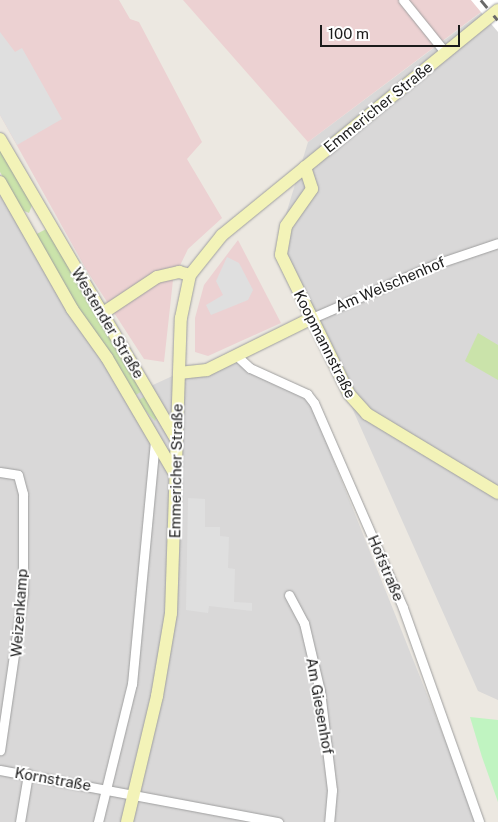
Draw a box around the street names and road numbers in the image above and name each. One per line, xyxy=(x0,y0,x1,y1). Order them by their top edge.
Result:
street label: Emmericher Straße xyxy=(320,58,436,156)
street label: Am Welschenhof xyxy=(332,253,448,315)
street label: Westender Straße xyxy=(68,264,148,382)
street label: Koopmannstraße xyxy=(290,287,360,401)
street label: Emmericher Straße xyxy=(166,404,186,538)
street label: Hofstraße xyxy=(364,532,408,604)
street label: Weizenkamp xyxy=(7,568,31,658)
street label: Am Giesenhof xyxy=(303,656,337,756)
street label: Kornstraße xyxy=(13,763,93,795)

